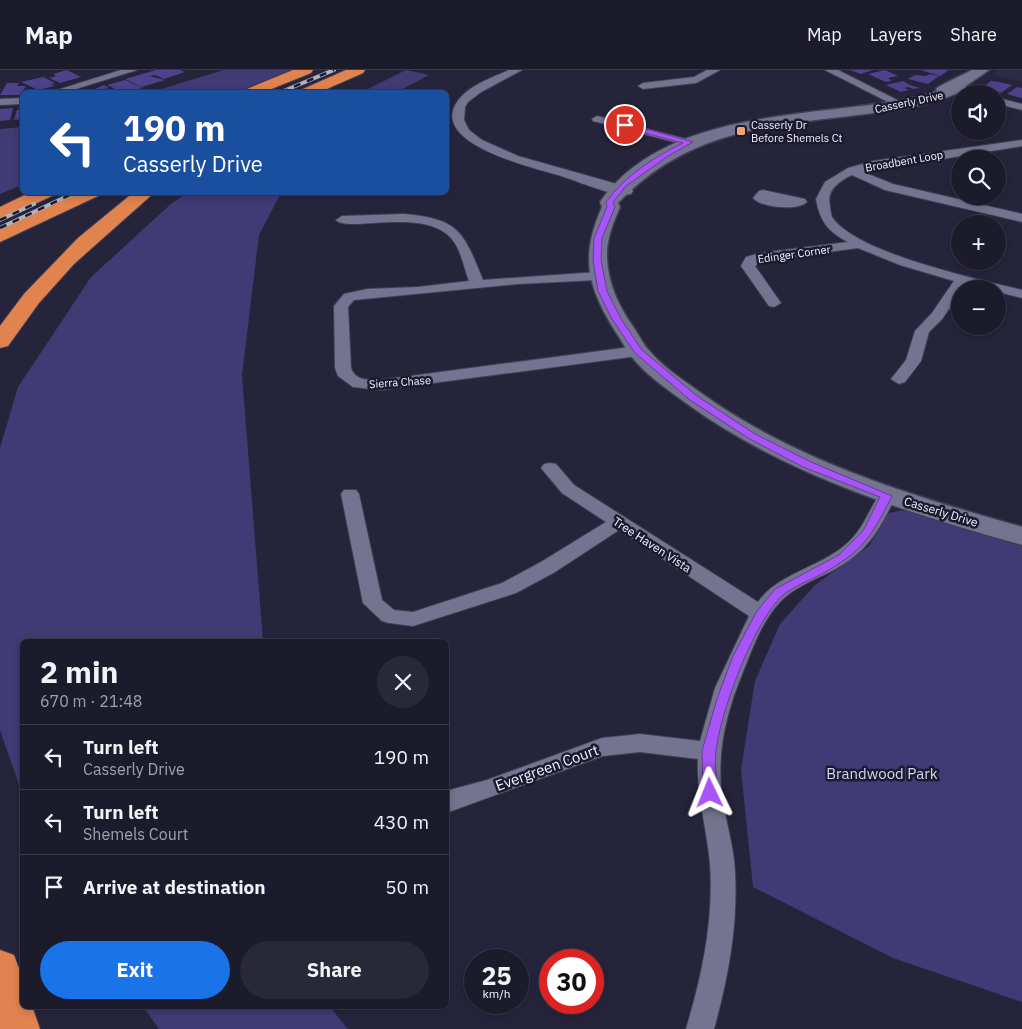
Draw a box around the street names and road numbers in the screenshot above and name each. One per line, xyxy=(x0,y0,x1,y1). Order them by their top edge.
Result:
street label: Casserly Drive xyxy=(873,88,945,116)
street label: Broadbent Loop xyxy=(864,147,944,175)
street label: Edinger Corner xyxy=(757,242,831,266)
street label: Sierra Chase xyxy=(369,373,431,391)
street label: Casserly Drive xyxy=(902,493,980,530)
street label: Tree Haven Vista xyxy=(610,514,695,576)
street label: Evergreen Court xyxy=(493,740,601,795)

